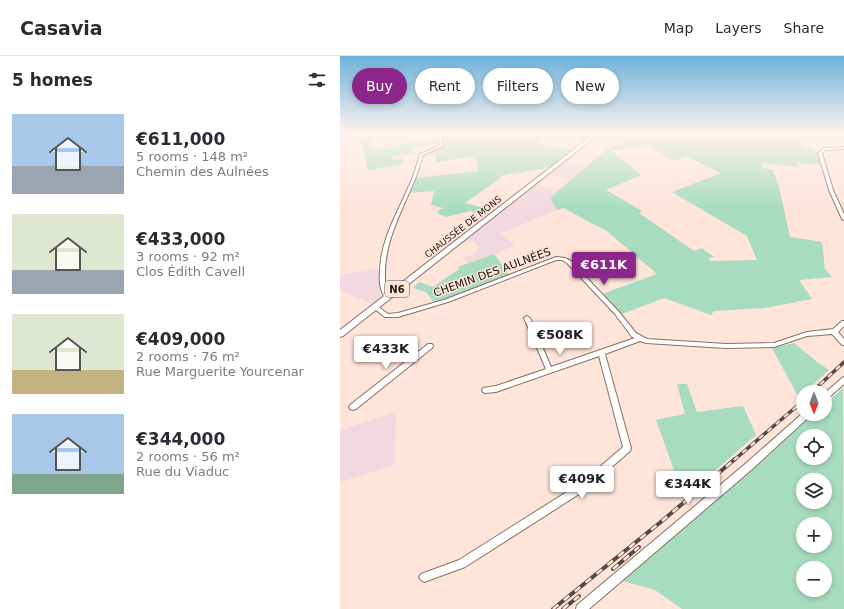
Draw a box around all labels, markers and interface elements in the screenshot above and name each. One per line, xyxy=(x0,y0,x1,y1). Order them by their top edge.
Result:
text: Casavia xyxy=(20,17,103,39)
text: Map xyxy=(664,20,693,36)
text: Layers xyxy=(715,20,762,36)
text: Share xyxy=(784,20,824,36)
chip: Buy xyxy=(352,68,407,104)
chip: Rent xyxy=(415,68,475,104)
chip: Filters xyxy=(483,68,553,104)
chip: New xyxy=(561,68,619,104)
icon: filters xyxy=(306,69,328,91)
text: 5 homes xyxy=(12,70,93,90)
text: €611,000 xyxy=(136,129,225,149)
icon: home xyxy=(44,130,92,178)
text: 5 rooms · 148 m² xyxy=(136,149,248,164)
text: Chemin des Aulnées xyxy=(136,164,269,179)
street label: CHAUSSÉE DE MONS xyxy=(422,193,503,260)
text: €433,000 xyxy=(136,229,225,249)
icon: home xyxy=(44,230,92,278)
street label: CHEMIN DES AULNÉES xyxy=(432,245,553,300)
text: 3 rooms · 92 m² xyxy=(136,249,240,264)
pin: €611K xyxy=(576,252,632,286)
text: €611K xyxy=(581,257,627,272)
text: Clos Édith Cavell xyxy=(136,264,245,279)
road number: N6 xyxy=(385,281,409,297)
pin: €508K xyxy=(532,322,588,356)
text: €508K xyxy=(537,327,583,342)
text: €409,000 xyxy=(136,329,225,349)
icon: home xyxy=(44,330,92,378)
pin: €433K xyxy=(358,336,414,370)
text: €433K xyxy=(363,341,409,356)
text: 2 rooms · 76 m² xyxy=(136,349,240,364)
text: Rue Marguerite Yourcenar xyxy=(136,364,304,379)
north arrow xyxy=(796,385,832,421)
map controls xyxy=(796,385,832,597)
text: €344,000 xyxy=(136,429,225,449)
button: locate xyxy=(796,429,832,465)
icon: home xyxy=(44,430,92,478)
text: 2 rooms · 56 m² xyxy=(136,449,240,464)
text: Rue du Viaduc xyxy=(136,464,229,479)
pin: €409K xyxy=(554,466,610,500)
text: €409K xyxy=(559,471,605,486)
pin: €344K xyxy=(660,471,716,505)
button: layers xyxy=(796,473,832,509)
text: €344K xyxy=(665,476,711,491)
button: + xyxy=(796,517,832,553)
button: − xyxy=(796,561,832,597)

